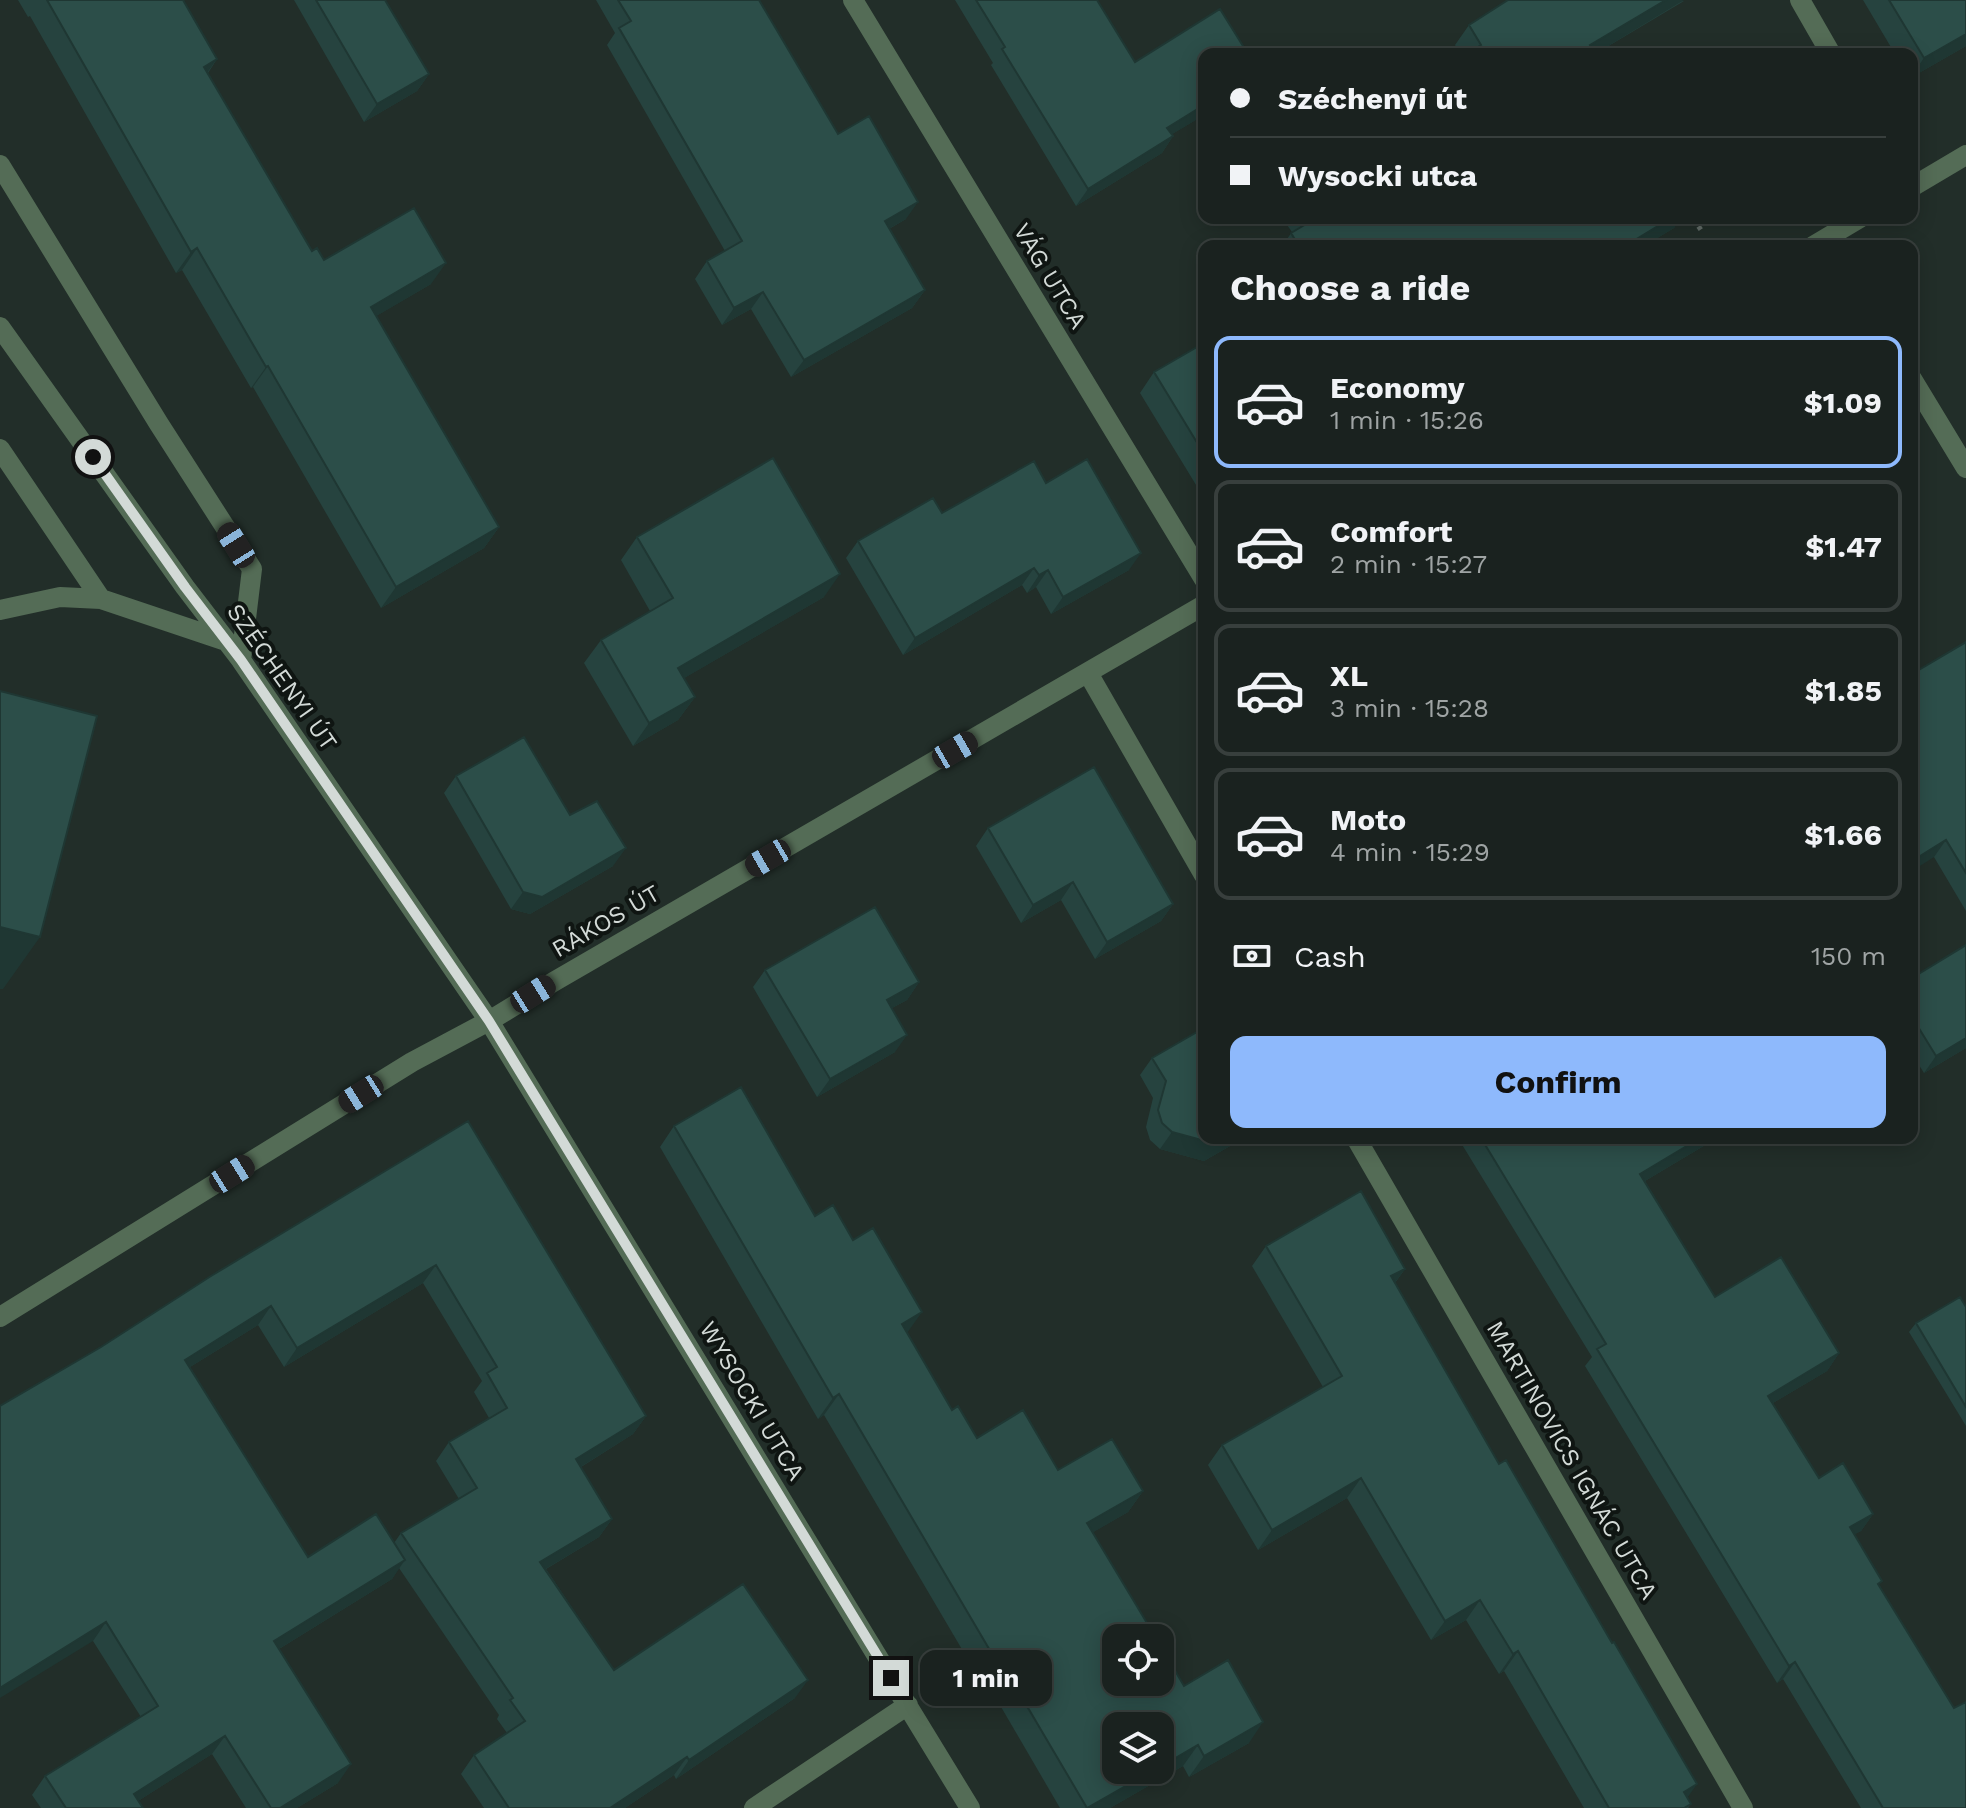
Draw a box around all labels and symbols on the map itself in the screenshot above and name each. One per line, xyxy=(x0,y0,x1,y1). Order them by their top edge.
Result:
street label: VÁG UTCA xyxy=(1008,218,1093,334)
route start xyxy=(75,439,111,475)
car xyxy=(213,518,259,572)
street label: SZÉCHENYI ÚT xyxy=(221,598,343,756)
car xyxy=(928,728,982,772)
car xyxy=(741,836,795,880)
street label: RÁKOS ÚT xyxy=(547,879,665,963)
car xyxy=(506,971,560,1017)
car xyxy=(334,1071,388,1117)
car xyxy=(205,1151,259,1197)
street label: WYSOCKI UTCA xyxy=(694,1316,811,1486)
street label: MARTINOVICS IGNÁC UTCA xyxy=(1481,1316,1663,1604)
callout: 1 min xyxy=(919,1650,1051,1706)
route end xyxy=(873,1660,909,1696)

